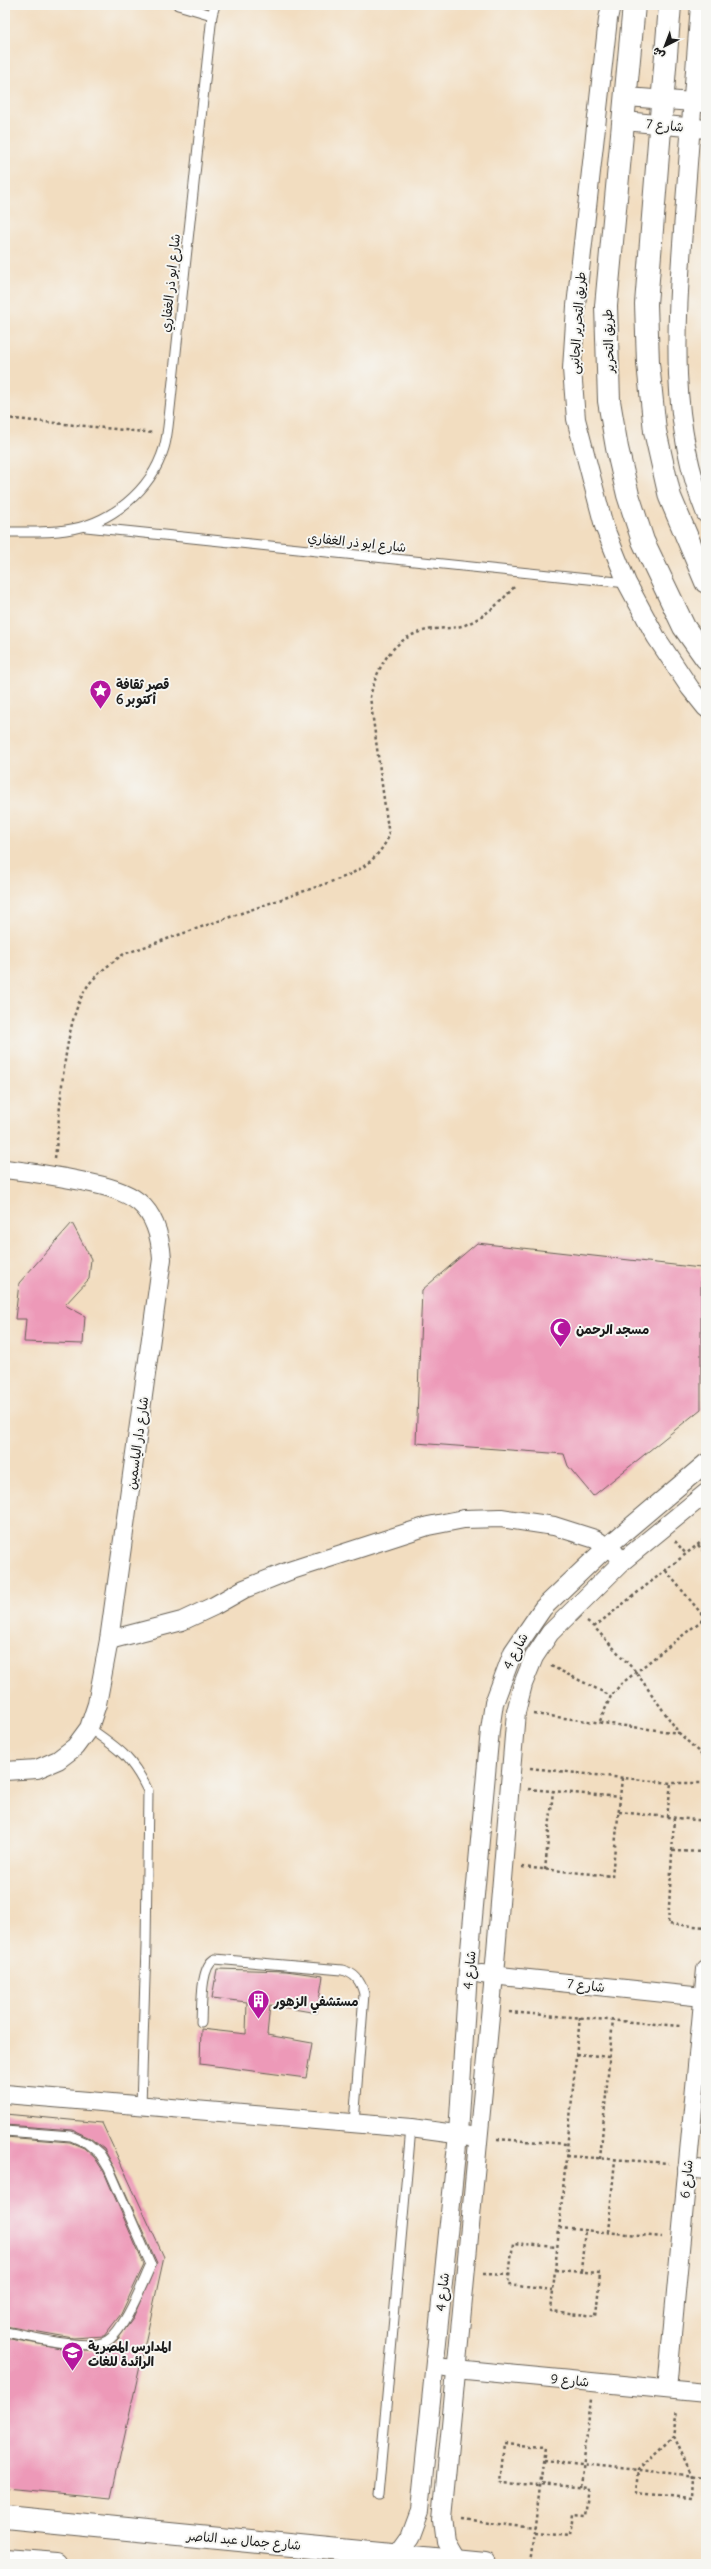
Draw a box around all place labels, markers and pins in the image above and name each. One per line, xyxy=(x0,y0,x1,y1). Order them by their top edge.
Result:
place label: قصر ثقافة 6 أكتوبر xyxy=(116,676,170,708)
place icon: قصر ثقافة 6 أكتوبر xyxy=(88,678,114,711)
mosque icon: مسجد الرحمن xyxy=(547,1316,573,1349)
place label: مسجد الرحمن xyxy=(576,1321,649,1338)
building icon: مستشفي الزهور xyxy=(245,1988,271,2021)
place label: مستشفي الزهور xyxy=(273,1993,358,2014)
place label: المدارس المصرية الرائدة للغات xyxy=(88,2338,171,2370)
school or university icon: المدارس المصرية الرائدة للغات xyxy=(59,2340,85,2373)

